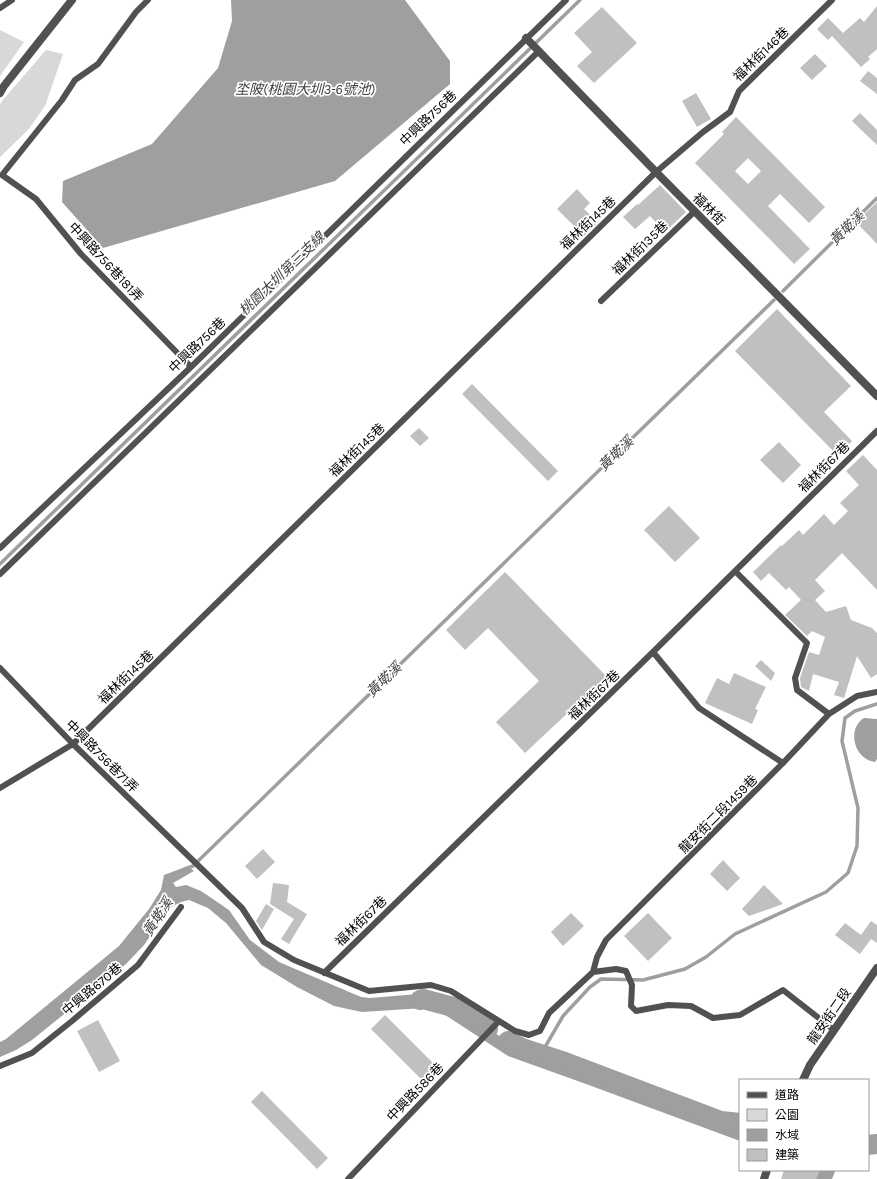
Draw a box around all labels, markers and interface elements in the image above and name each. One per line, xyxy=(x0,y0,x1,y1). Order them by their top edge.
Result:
street label: 福林街146巷 xyxy=(730,24,792,84)
water label: 坔陂(桃園大圳3-6號池) xyxy=(235,81,376,98)
street label: 中興路756巷 xyxy=(397,87,459,149)
street label: 福林街 xyxy=(690,190,728,228)
street label: 福林街145巷 xyxy=(557,193,619,253)
water label: 黃墘溪 xyxy=(826,206,869,249)
street label: 福林街135巷 xyxy=(609,218,671,278)
street label: 中興路756巷181弄 xyxy=(66,219,146,305)
water label: 桃園大圳第三支線 xyxy=(236,228,330,319)
street label: 中興路756巷 xyxy=(166,314,228,376)
street label: 福林街145巷 xyxy=(326,420,388,480)
water label: 黃墘溪 xyxy=(595,432,638,475)
street label: 福林街67巷 xyxy=(796,439,852,495)
street label: 福林街145巷 xyxy=(95,647,157,707)
water label: 黃墘溪 xyxy=(363,658,406,701)
street label: 福林街67巷 xyxy=(565,667,623,723)
street label: 中興路756巷71弄 xyxy=(63,717,141,795)
street label: 龍安街二段1459巷 xyxy=(676,772,760,856)
water label: 黃墘溪 xyxy=(139,893,178,939)
street label: 福林街67巷 xyxy=(332,893,390,949)
street label: 中興路670巷 xyxy=(59,960,125,1018)
street label: 龍安街二段 xyxy=(804,985,854,1047)
street label: 中興路586巷 xyxy=(384,1060,446,1124)
legend xyxy=(739,1079,869,1171)
text: 道路 xyxy=(775,1088,799,1102)
text: 公園 xyxy=(775,1108,799,1122)
text: 水域 xyxy=(775,1128,799,1142)
text: 建築 xyxy=(775,1148,799,1162)

